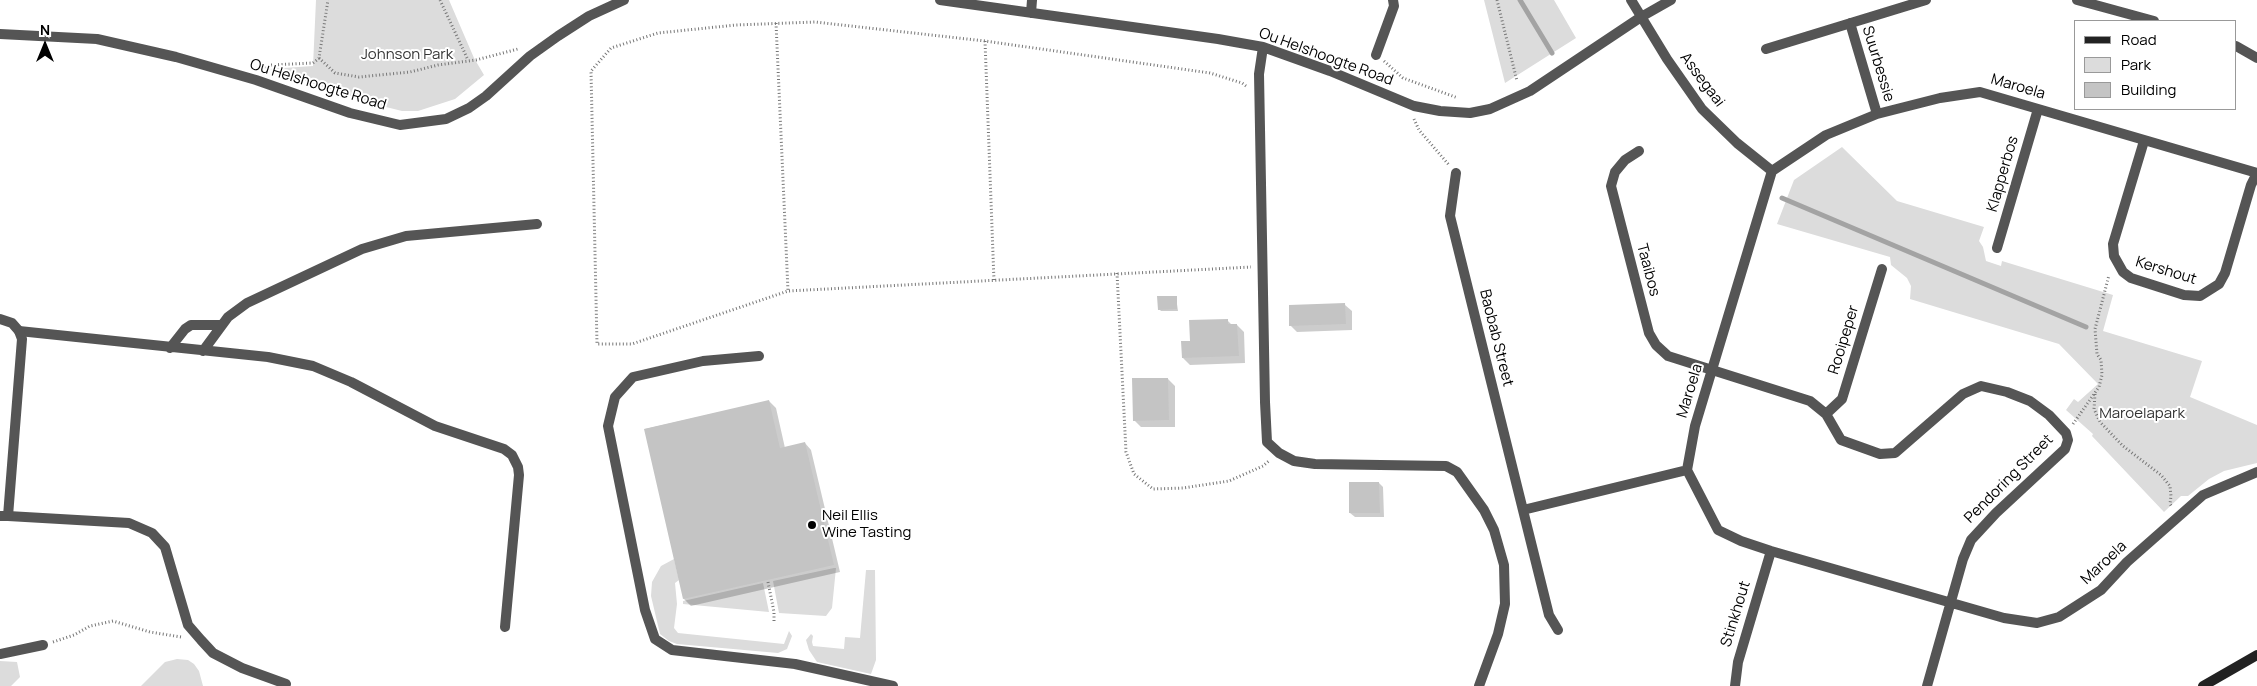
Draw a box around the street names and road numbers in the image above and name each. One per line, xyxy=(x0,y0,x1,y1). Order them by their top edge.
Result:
street label: Ou Helshoogte Road xyxy=(1256,24,1396,90)
street label: Suurbessie xyxy=(1858,24,1898,104)
street label: Assegaai xyxy=(1676,49,1728,111)
street label: Ou Helshoogte Road xyxy=(248,56,388,114)
street label: Maroela xyxy=(1989,71,2047,103)
street label: Klapperbos xyxy=(1984,134,2022,214)
street label: Taaibos xyxy=(1632,242,1664,298)
street label: Kershout xyxy=(2133,253,2199,289)
street label: Baobab Street xyxy=(1475,288,1517,388)
street label: Rooipeper xyxy=(1825,303,1863,377)
street label: Maroela xyxy=(1673,362,1707,420)
street label: Pendoring Street xyxy=(1961,431,2057,527)
street label: Maroela xyxy=(2078,537,2130,589)
street label: Stinkhout xyxy=(1717,579,1755,649)

